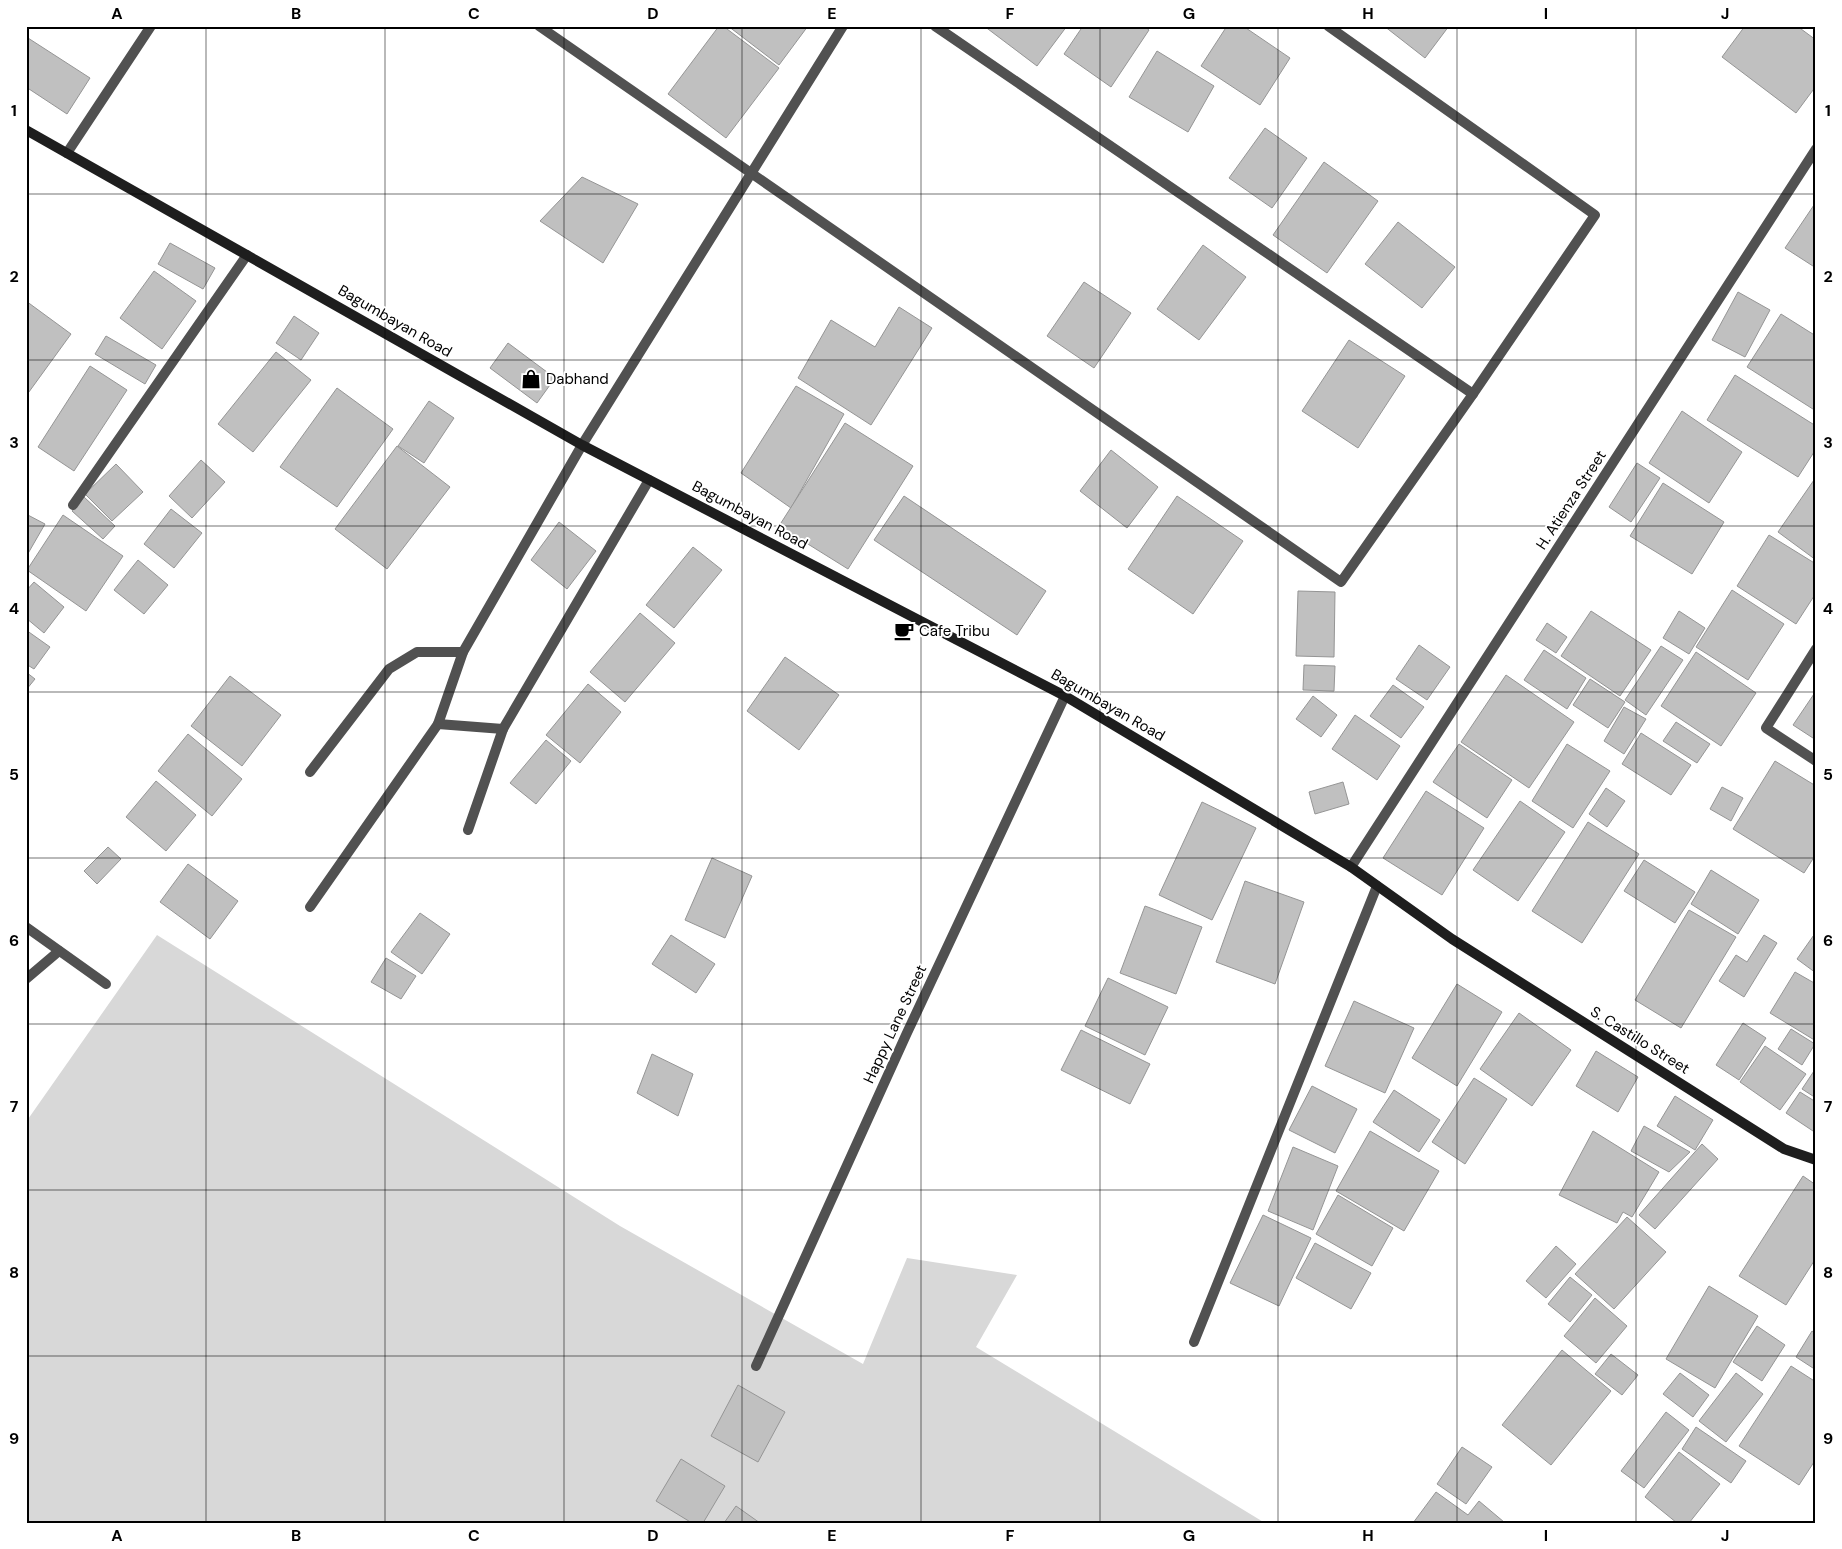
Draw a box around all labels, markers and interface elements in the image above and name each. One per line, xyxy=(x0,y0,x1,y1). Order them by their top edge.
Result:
text: A xyxy=(111,3,123,24)
text: B xyxy=(291,3,301,24)
text: C xyxy=(468,3,480,24)
text: D xyxy=(647,3,659,24)
text: E xyxy=(827,3,837,24)
text: F xyxy=(1006,3,1015,24)
text: G xyxy=(1183,3,1195,24)
text: H xyxy=(1362,3,1374,24)
text: I xyxy=(1544,3,1548,24)
text: J xyxy=(1721,3,1729,24)
text: 1 xyxy=(11,100,17,121)
text: 1 xyxy=(1825,100,1831,121)
text: 2 xyxy=(9,266,19,287)
text: 2 xyxy=(1823,266,1833,287)
street label: Bagumbayan Road xyxy=(334,280,456,362)
shop icon: Dabhand xyxy=(520,368,542,390)
place label: Dabhand xyxy=(546,369,609,389)
text: 3 xyxy=(9,432,19,453)
text: 3 xyxy=(1823,432,1833,453)
street label: H. Atienza Street xyxy=(1531,446,1611,554)
street label: Bagumbayan Road xyxy=(689,476,811,554)
text: 4 xyxy=(9,598,19,619)
text: 4 xyxy=(1823,598,1833,619)
cafe icon: Cafe Tribu xyxy=(893,620,915,642)
place label: Cafe Tribu xyxy=(919,621,990,641)
street label: Bagumbayan Road xyxy=(1047,664,1169,746)
text: 5 xyxy=(9,764,19,785)
text: 5 xyxy=(1823,764,1833,785)
text: 6 xyxy=(9,930,19,951)
text: 6 xyxy=(1823,930,1833,951)
street label: Happy Lane Street xyxy=(859,961,931,1086)
street label: S. Castillo Street xyxy=(1587,1001,1693,1079)
text: 7 xyxy=(10,1096,19,1117)
text: 7 xyxy=(1824,1096,1833,1117)
text: 8 xyxy=(9,1262,19,1283)
text: 8 xyxy=(1823,1262,1833,1283)
text: 9 xyxy=(9,1428,19,1449)
text: 9 xyxy=(1823,1428,1833,1449)
text: A xyxy=(111,1525,123,1546)
text: B xyxy=(291,1525,301,1546)
text: C xyxy=(468,1525,480,1546)
text: D xyxy=(647,1525,659,1546)
text: E xyxy=(827,1525,837,1546)
text: F xyxy=(1006,1525,1015,1546)
text: G xyxy=(1183,1525,1195,1546)
text: H xyxy=(1362,1525,1374,1546)
text: I xyxy=(1544,1525,1548,1546)
text: J xyxy=(1721,1525,1729,1546)

